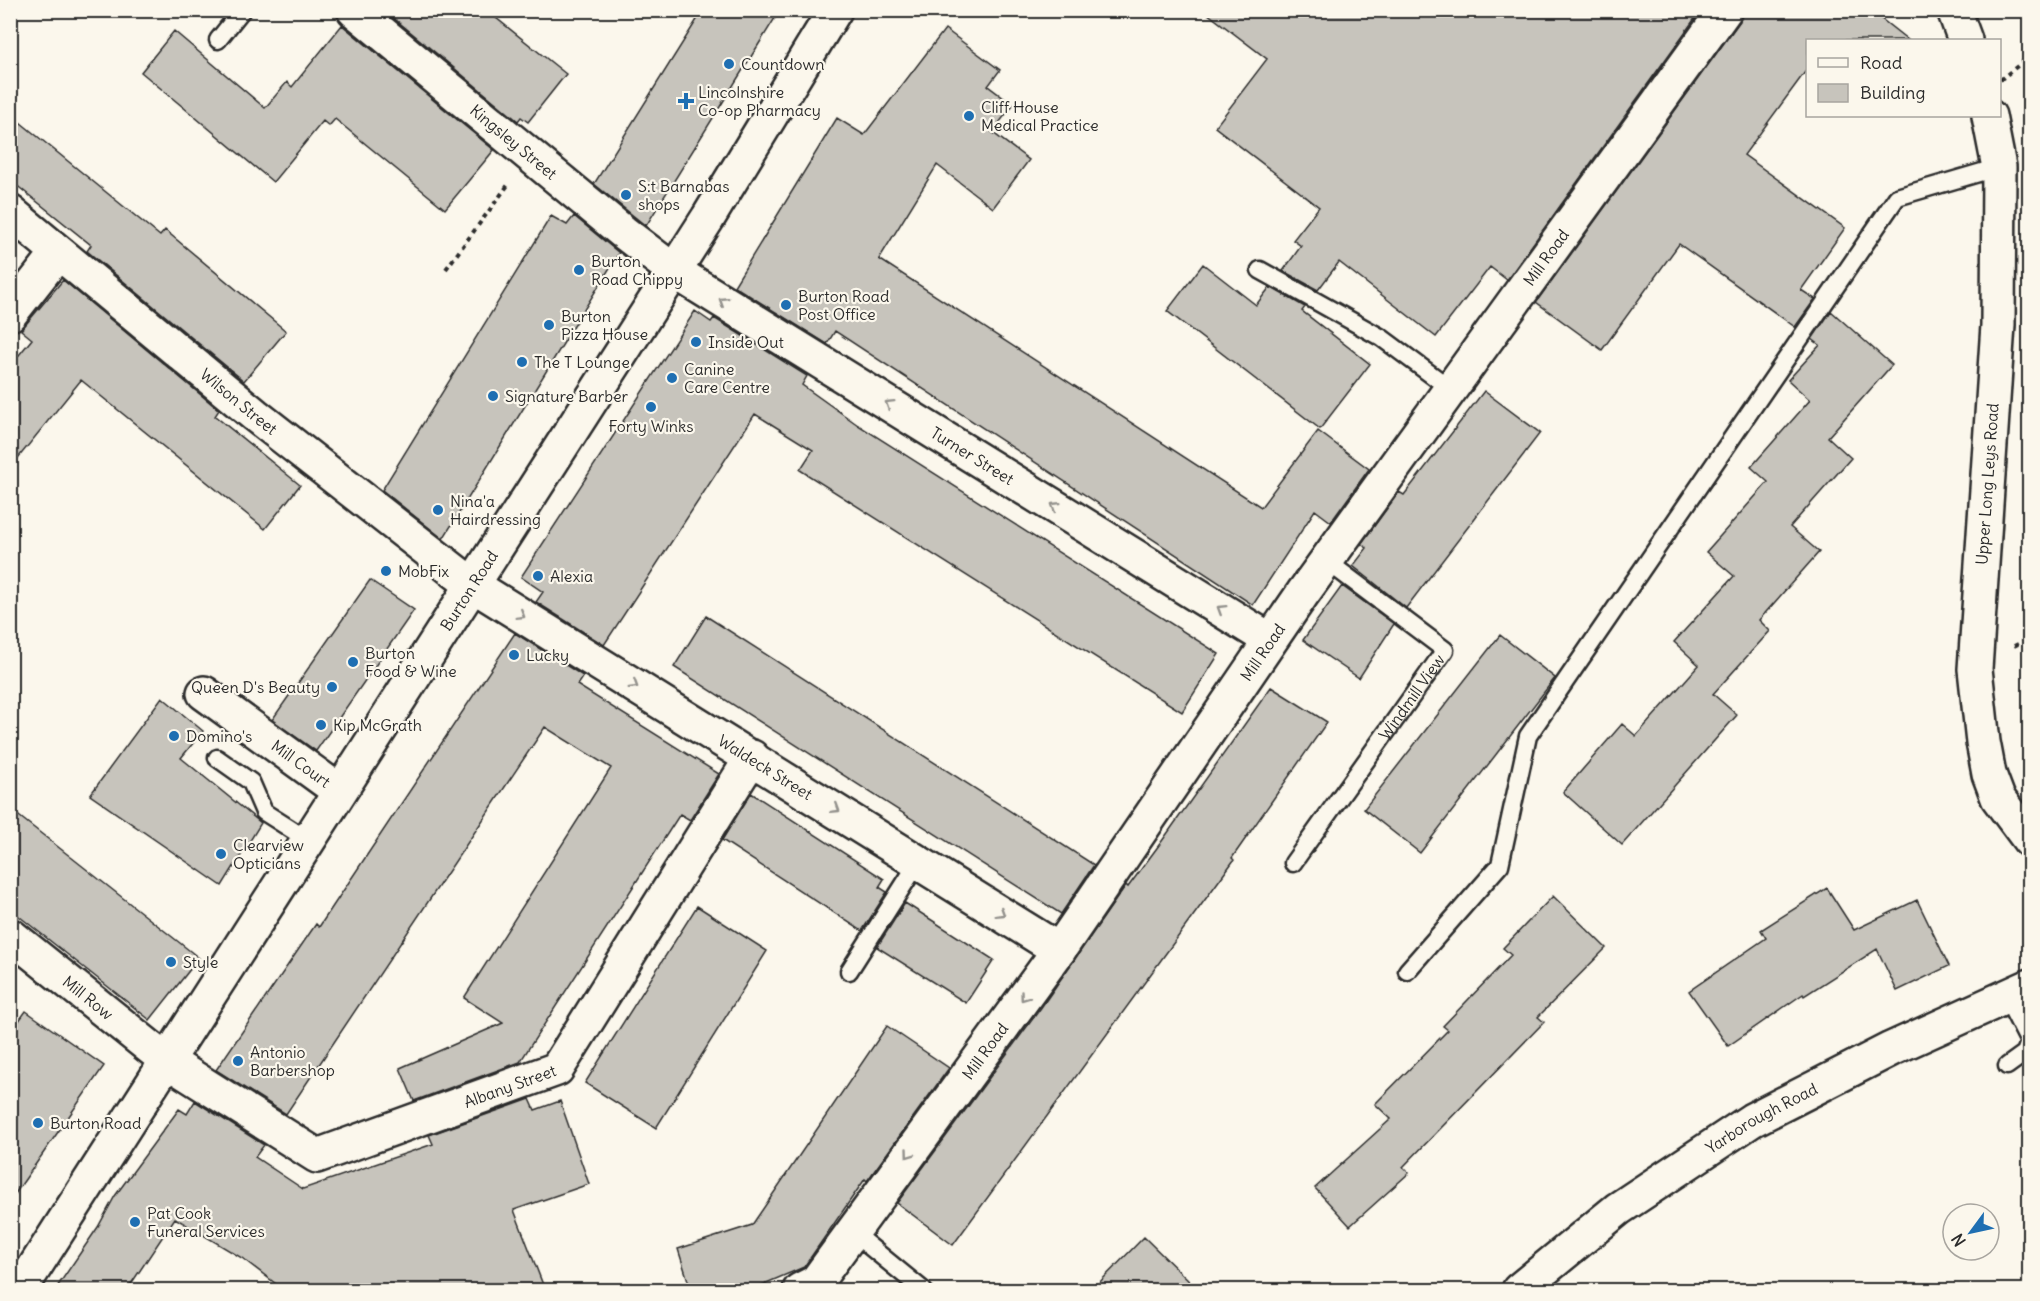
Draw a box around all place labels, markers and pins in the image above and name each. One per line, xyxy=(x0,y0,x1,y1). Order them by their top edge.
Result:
place label: Countdown xyxy=(741,54,824,74)
marker: Countdown xyxy=(722,57,736,71)
place label: Lincolnshire Co-op Pharmacy xyxy=(698,82,821,120)
marker: Lincolnshire Co-op Pharmacy xyxy=(679,94,693,108)
place label: Cliff House Medical Practice xyxy=(981,97,1099,135)
marker: Cliff House Medical Practice xyxy=(962,109,976,123)
place label: S:t Barnabas shops xyxy=(638,176,730,214)
marker: S:t Barnabas shops xyxy=(619,188,633,202)
place label: Burton Road Chippy xyxy=(591,251,683,289)
marker: Burton Road Chippy xyxy=(572,263,586,277)
place label: Burton Road Post Office xyxy=(798,286,889,324)
marker: Burton Road Post Office xyxy=(779,298,793,312)
place label: Burton Pizza House xyxy=(561,306,648,344)
marker: Burton Pizza House xyxy=(542,318,556,332)
place label: Inside Out xyxy=(708,332,784,352)
marker: Inside Out xyxy=(689,335,703,349)
place label: The T Lounge xyxy=(534,352,630,372)
marker: The T Lounge xyxy=(515,355,529,369)
place label: Canine Care Centre xyxy=(684,359,770,397)
marker: Canine Care Centre xyxy=(665,371,679,385)
place label: Signature Barber xyxy=(505,386,629,406)
marker: Signature Barber xyxy=(486,389,500,403)
marker: Forty Winks xyxy=(644,400,658,414)
place label: Forty Winks xyxy=(609,416,694,436)
place label: Nina'a Hairdressing xyxy=(450,491,541,529)
marker: Nina'a Hairdressing xyxy=(431,503,445,517)
place label: MobFix xyxy=(398,561,449,581)
marker: MobFix xyxy=(379,564,393,578)
place label: Alexia xyxy=(550,566,593,586)
marker: Alexia xyxy=(531,569,545,583)
place label: Burton Food & Wine xyxy=(365,643,457,681)
place label: Lucky xyxy=(526,645,569,665)
marker: Lucky xyxy=(507,648,521,662)
marker: Burton Food & Wine xyxy=(346,655,360,669)
place label: Queen D's Beauty xyxy=(191,677,320,697)
marker: Queen D's Beauty xyxy=(325,680,339,694)
place label: Kip McGrath xyxy=(333,715,422,735)
marker: Kip McGrath xyxy=(314,718,328,732)
place label: Domino's xyxy=(186,726,252,746)
marker: Domino's xyxy=(167,729,181,743)
place label: Clearview Opticians xyxy=(233,835,304,873)
marker: Clearview Opticians xyxy=(214,847,228,861)
place label: Style xyxy=(183,952,218,972)
marker: Style xyxy=(164,955,178,969)
place label: Antonio Barbershop xyxy=(250,1042,335,1080)
marker: Antonio Barbershop xyxy=(231,1054,245,1068)
place label: Burton Road xyxy=(50,1113,141,1133)
marker: Burton Road xyxy=(31,1116,45,1130)
place label: Pat Cook Funeral Services xyxy=(147,1203,265,1241)
marker: Pat Cook Funeral Services xyxy=(128,1215,142,1229)

